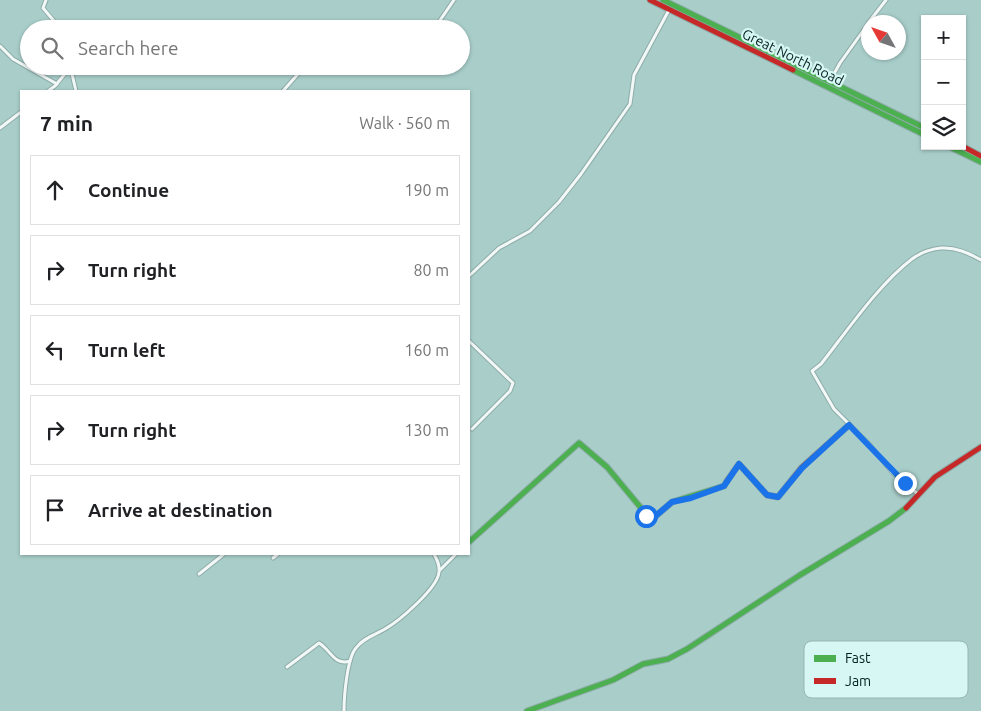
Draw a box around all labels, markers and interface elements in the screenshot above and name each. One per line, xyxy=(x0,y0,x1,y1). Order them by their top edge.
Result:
north arrow xyxy=(861,15,906,60)
map controls xyxy=(921,15,966,150)
button: + xyxy=(921,15,966,60)
search box xyxy=(20,20,470,75)
street label: Great North Road xyxy=(740,26,846,88)
icon: search xyxy=(38,34,66,62)
text: Search here xyxy=(78,37,178,59)
button: − xyxy=(921,60,966,105)
button: layers xyxy=(921,105,966,150)
text: 7 min xyxy=(40,111,93,135)
text: Walk · 560 m xyxy=(359,114,450,132)
icon: ahead xyxy=(41,176,69,204)
text: Continue xyxy=(88,179,169,201)
text: 190 m xyxy=(404,181,449,199)
icon: right xyxy=(41,256,69,284)
text: Turn right xyxy=(88,259,176,281)
text: 80 m xyxy=(413,261,449,279)
icon: left xyxy=(41,336,69,364)
text: Turn left xyxy=(88,339,166,361)
text: 160 m xyxy=(404,341,449,359)
icon: right xyxy=(41,416,69,444)
text: Turn right xyxy=(88,419,176,441)
text: 130 m xyxy=(404,421,449,439)
route end xyxy=(894,472,917,495)
icon: arrive xyxy=(41,496,69,524)
text: Arrive at destination xyxy=(88,499,273,521)
route start xyxy=(635,505,658,528)
legend xyxy=(804,641,968,698)
text: Fast xyxy=(845,650,871,666)
text: Jam xyxy=(845,673,871,689)

